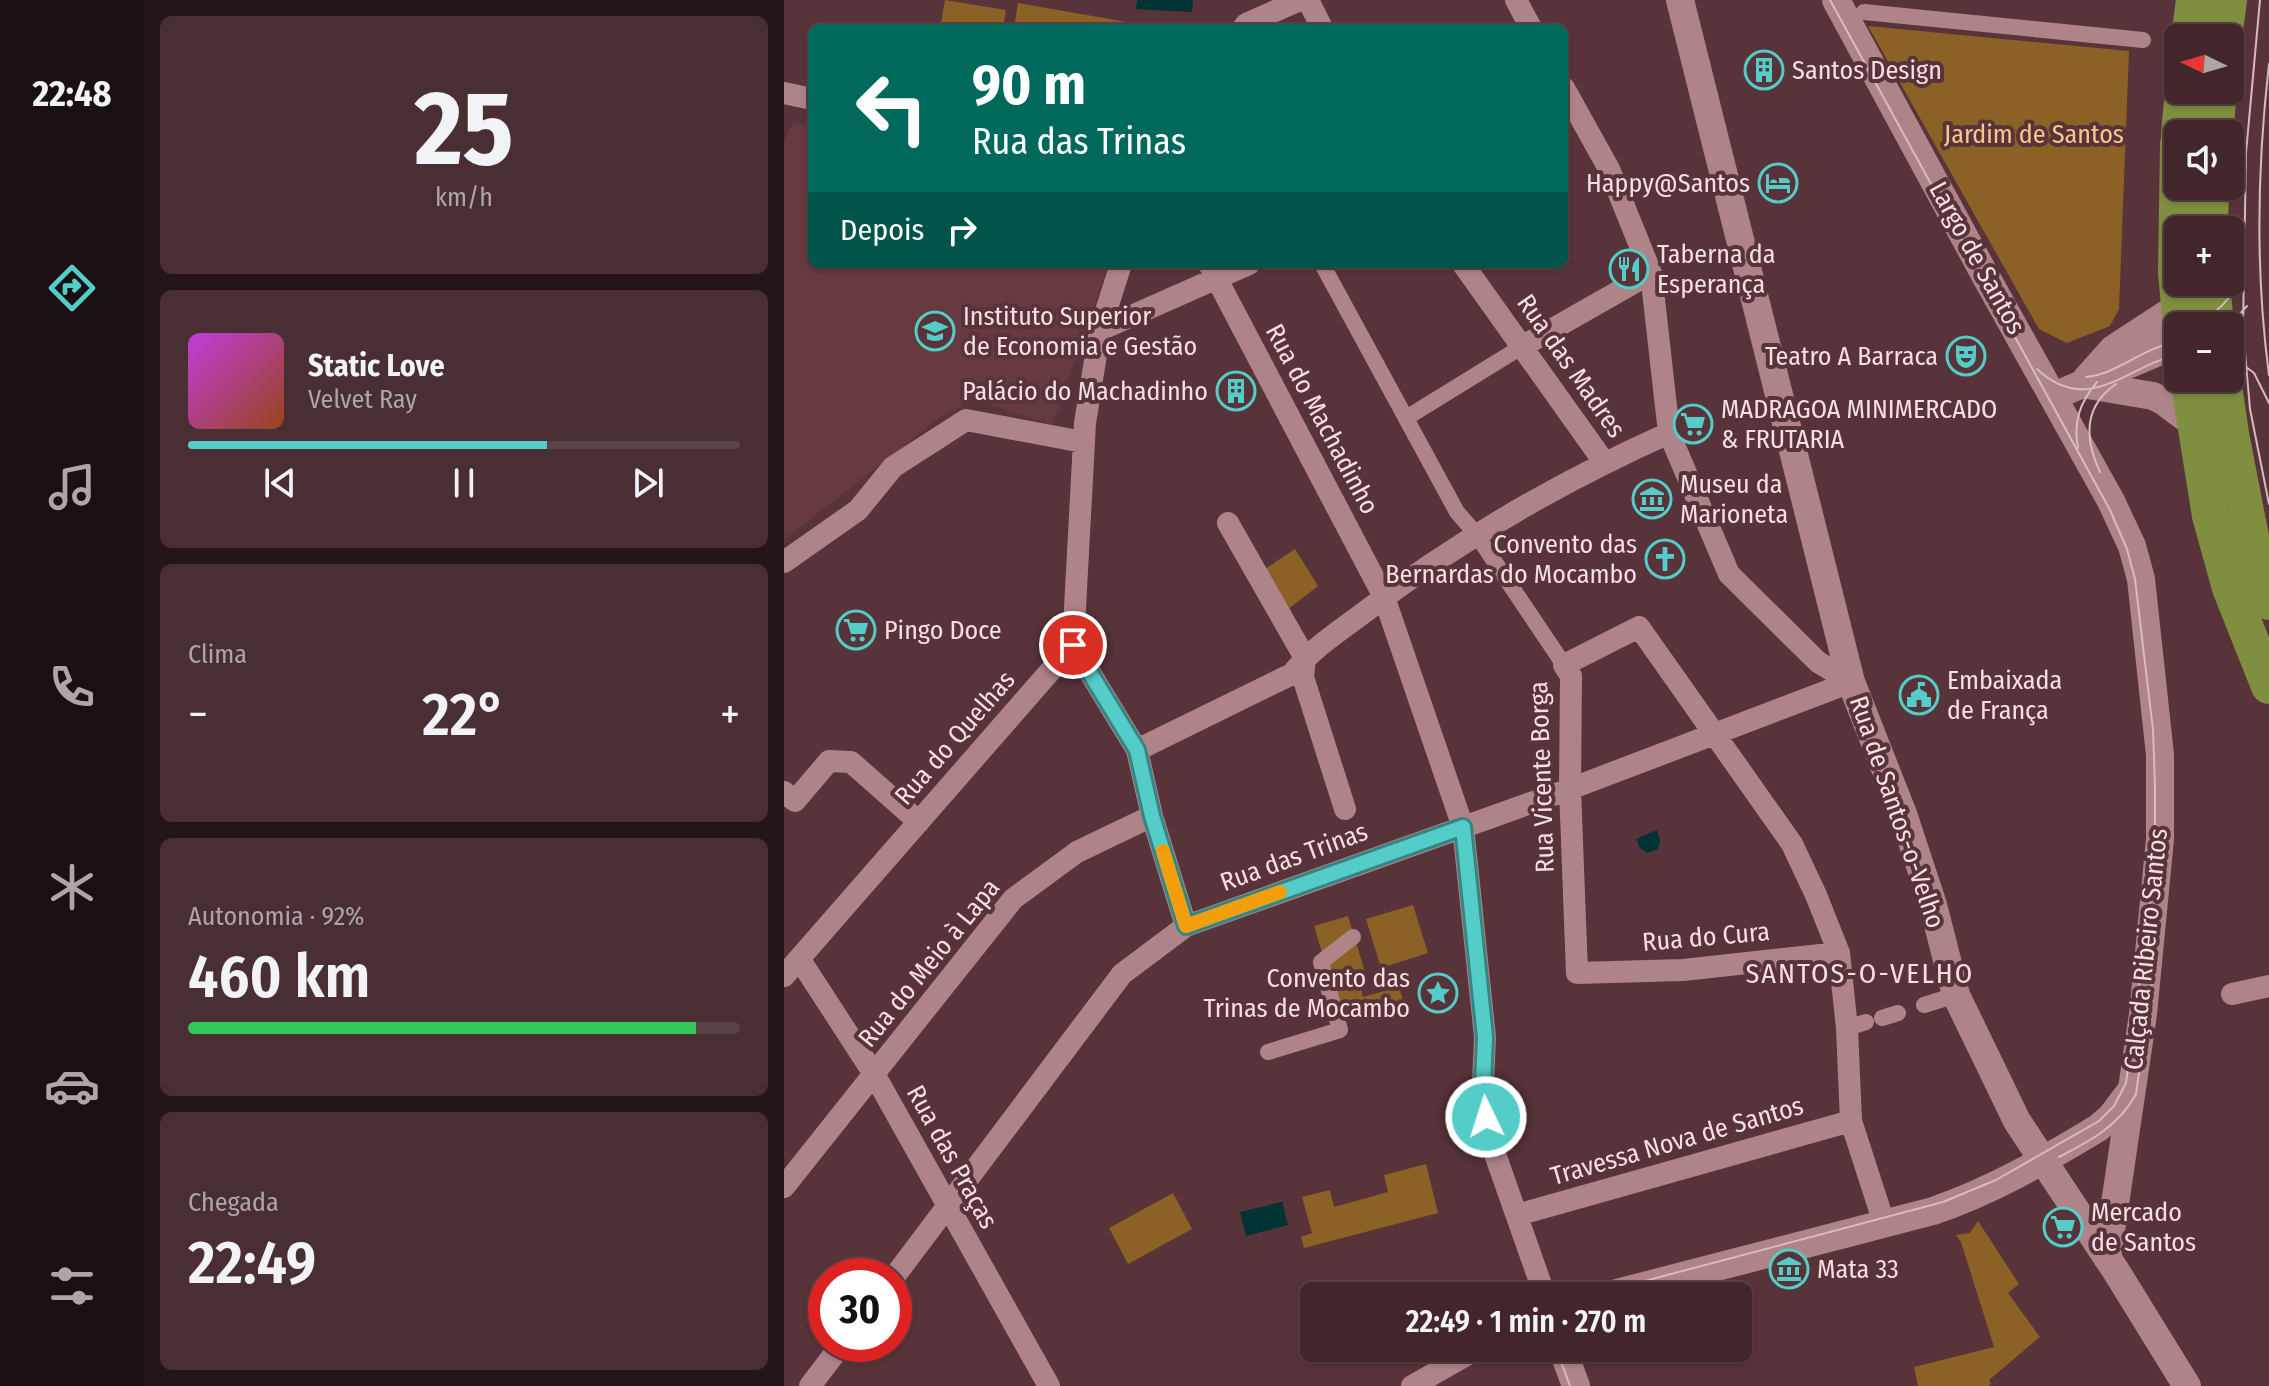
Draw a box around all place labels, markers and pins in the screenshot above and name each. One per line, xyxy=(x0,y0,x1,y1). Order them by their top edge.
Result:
building icon: Santos Design xyxy=(1743,49,1785,91)
place label: Santos Design xyxy=(1792,55,1942,86)
hotel icon: Happy@Santos xyxy=(1757,162,1799,204)
place label: Happy@Santos xyxy=(1586,168,1750,199)
place label: Taberna da Esperança xyxy=(1657,239,1775,300)
restaurant icon: Taberna da Esperança xyxy=(1608,248,1650,290)
place label: Instituto Superior de Economia e Gestão xyxy=(963,301,1197,362)
school or university icon: Instituto Superior de Economia e Gestão xyxy=(914,310,956,352)
theatre icon: Teatro A Barraca xyxy=(1945,335,1987,377)
place label: Teatro A Barraca xyxy=(1765,341,1938,372)
building icon: Palácio do Machadinho xyxy=(1215,370,1257,412)
place label: Palácio do Machadinho xyxy=(962,376,1208,407)
place label: MADRAGOA MINIMERCADO & FRUTARIA xyxy=(1721,394,1997,455)
supermarket icon: MADRAGOA MINIMERCADO & FRUTARIA xyxy=(1672,403,1714,445)
place label: Museu da Marioneta xyxy=(1680,469,1788,530)
museum icon: Museu da Marioneta xyxy=(1631,478,1673,520)
place label: Convento das Bernardas do Mocambo xyxy=(1385,529,1637,590)
church icon: Convento das Bernardas do Mocambo xyxy=(1644,538,1686,580)
supermarket icon: Pingo Doce xyxy=(835,609,877,651)
pin xyxy=(1039,611,1107,679)
place label: Pingo Doce xyxy=(884,615,1002,646)
place label: Embaixada de França xyxy=(1947,665,2062,726)
public building icon: Embaixada de França xyxy=(1898,674,1940,716)
place label: Convento das Trinas de Mocambo xyxy=(1203,963,1410,1024)
place icon: Convento das Trinas de Mocambo xyxy=(1417,972,1459,1014)
place label: Mercado de Santos xyxy=(2091,1197,2196,1258)
supermarket icon: Mercado de Santos xyxy=(2042,1206,2084,1248)
museum icon: Mata 33 xyxy=(1768,1248,1810,1290)
place label: Mata 33 xyxy=(1817,1254,1899,1285)

